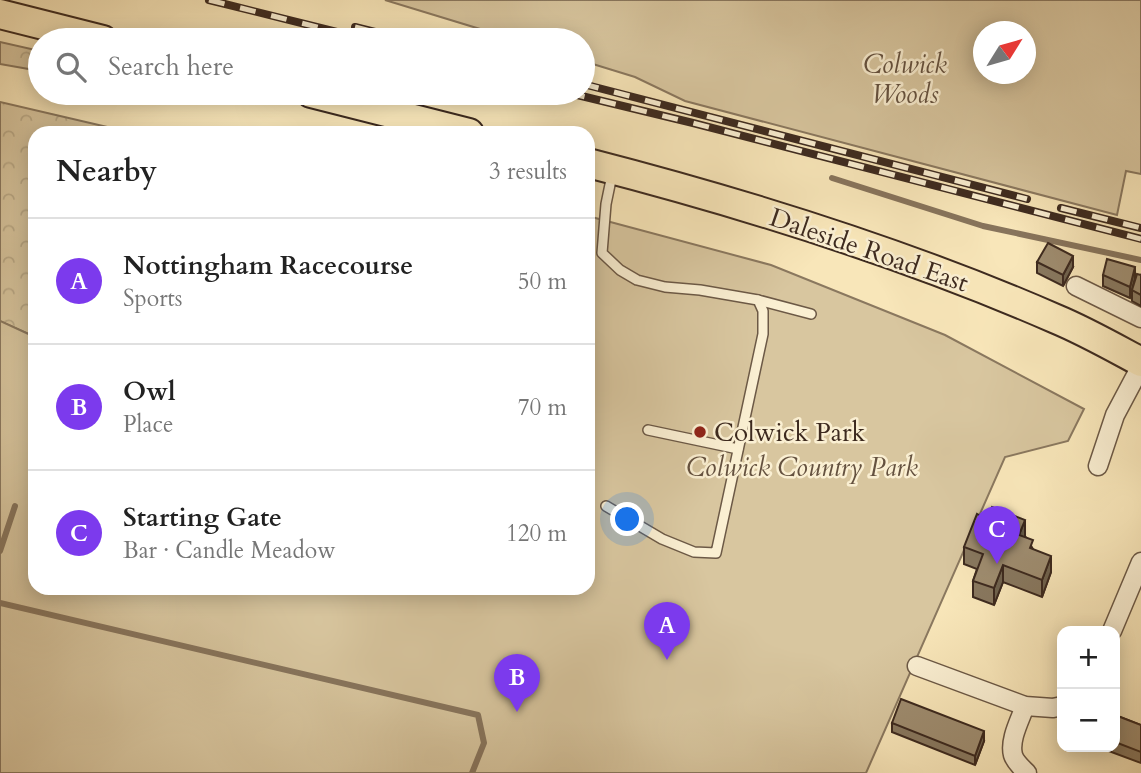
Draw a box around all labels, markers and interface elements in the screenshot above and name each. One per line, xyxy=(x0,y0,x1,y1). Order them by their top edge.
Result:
north arrow xyxy=(973,21,1036,84)
search box xyxy=(28,28,595,105)
park label: Colwick Woods xyxy=(863,47,947,112)
icon: search xyxy=(52,48,90,86)
text: Search here xyxy=(108,49,234,84)
text: Nearby xyxy=(56,151,157,192)
text: 3 results xyxy=(489,156,567,187)
street label: Daleside Road East xyxy=(765,200,973,300)
text: Nottingham Racecourse xyxy=(123,248,413,283)
text: A xyxy=(70,266,88,297)
text: 50 m xyxy=(518,266,567,297)
text: Sports xyxy=(123,283,183,314)
text: Owl xyxy=(123,374,176,409)
text: B xyxy=(71,392,87,423)
text: 70 m xyxy=(518,392,567,423)
text: Place xyxy=(123,409,173,440)
place label: Colwick Park xyxy=(714,415,866,450)
marker: Colwick Park xyxy=(692,424,708,440)
park label: Colwick Country Park xyxy=(686,450,918,485)
text: Starting Gate xyxy=(123,500,282,535)
your location xyxy=(610,502,644,536)
pin: C xyxy=(974,506,1020,564)
text: C xyxy=(70,518,88,549)
text: 120 m xyxy=(506,518,567,549)
text: Bar · Candle Meadow xyxy=(123,535,336,566)
pin: A xyxy=(644,602,690,660)
map controls xyxy=(1057,626,1120,752)
button: + xyxy=(1057,626,1120,689)
pin: B xyxy=(494,654,540,712)
button: − xyxy=(1057,689,1120,752)

